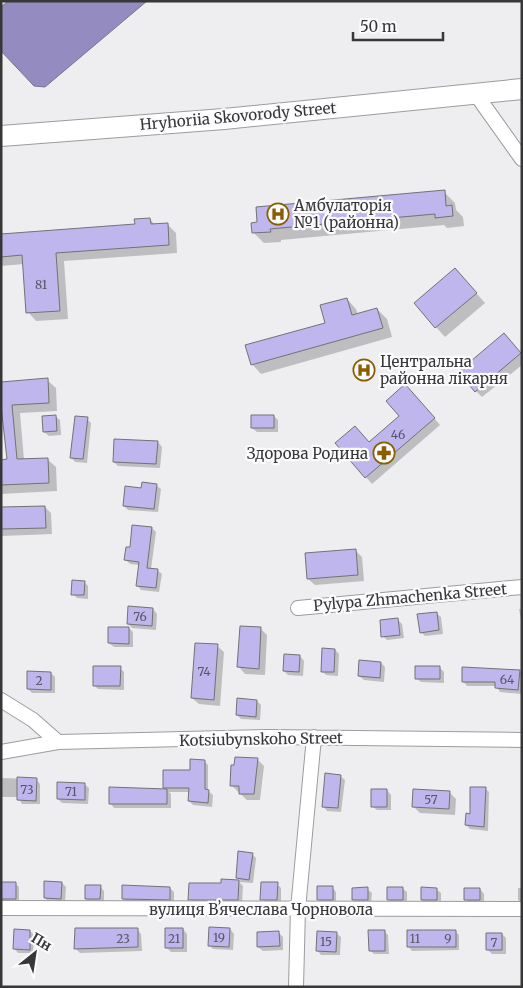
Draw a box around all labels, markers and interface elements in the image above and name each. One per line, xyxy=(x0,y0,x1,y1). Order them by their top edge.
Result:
scale bar xyxy=(353,10,443,42)
text: 50 m xyxy=(360,17,397,36)
street label: Hryhoriia Skovorody Street xyxy=(139,98,337,134)
place label: Амбулаторія №1 (районна) xyxy=(293,196,399,232)
hospital icon: Амбулаторія №1 (районна) xyxy=(266,202,290,226)
house number: 81 xyxy=(35,277,48,292)
place label: Центральна районна лікарня xyxy=(380,352,508,388)
hospital icon: Центральна районна лікарня xyxy=(352,358,376,382)
house number: 46 xyxy=(391,427,405,442)
pharmacy icon: Здорова Родина xyxy=(372,441,396,465)
place label: Здорова Родина xyxy=(247,444,368,463)
street label: Pylypa Zhmachenka Street xyxy=(312,579,508,615)
house number: 76 xyxy=(133,609,147,624)
house number: 74 xyxy=(197,664,211,679)
house number: 64 xyxy=(500,672,515,687)
house number: 2 xyxy=(35,673,43,688)
street label: Kotsiubynskoho Street xyxy=(179,728,343,750)
house number: 73 xyxy=(20,782,34,797)
house number: 71 xyxy=(65,784,78,799)
house number: 57 xyxy=(424,792,438,807)
street label: вулиця Вʼячеслава Чорновола xyxy=(149,900,373,919)
north arrow xyxy=(10,928,60,978)
text: Пн xyxy=(28,929,55,955)
house number: 19 xyxy=(213,930,225,945)
house number: 23 xyxy=(116,931,130,946)
house number: 21 xyxy=(168,931,181,946)
house number: 11 xyxy=(410,931,421,946)
house number: 9 xyxy=(444,931,452,946)
house number: 15 xyxy=(320,934,332,949)
house number: 7 xyxy=(491,935,498,950)

